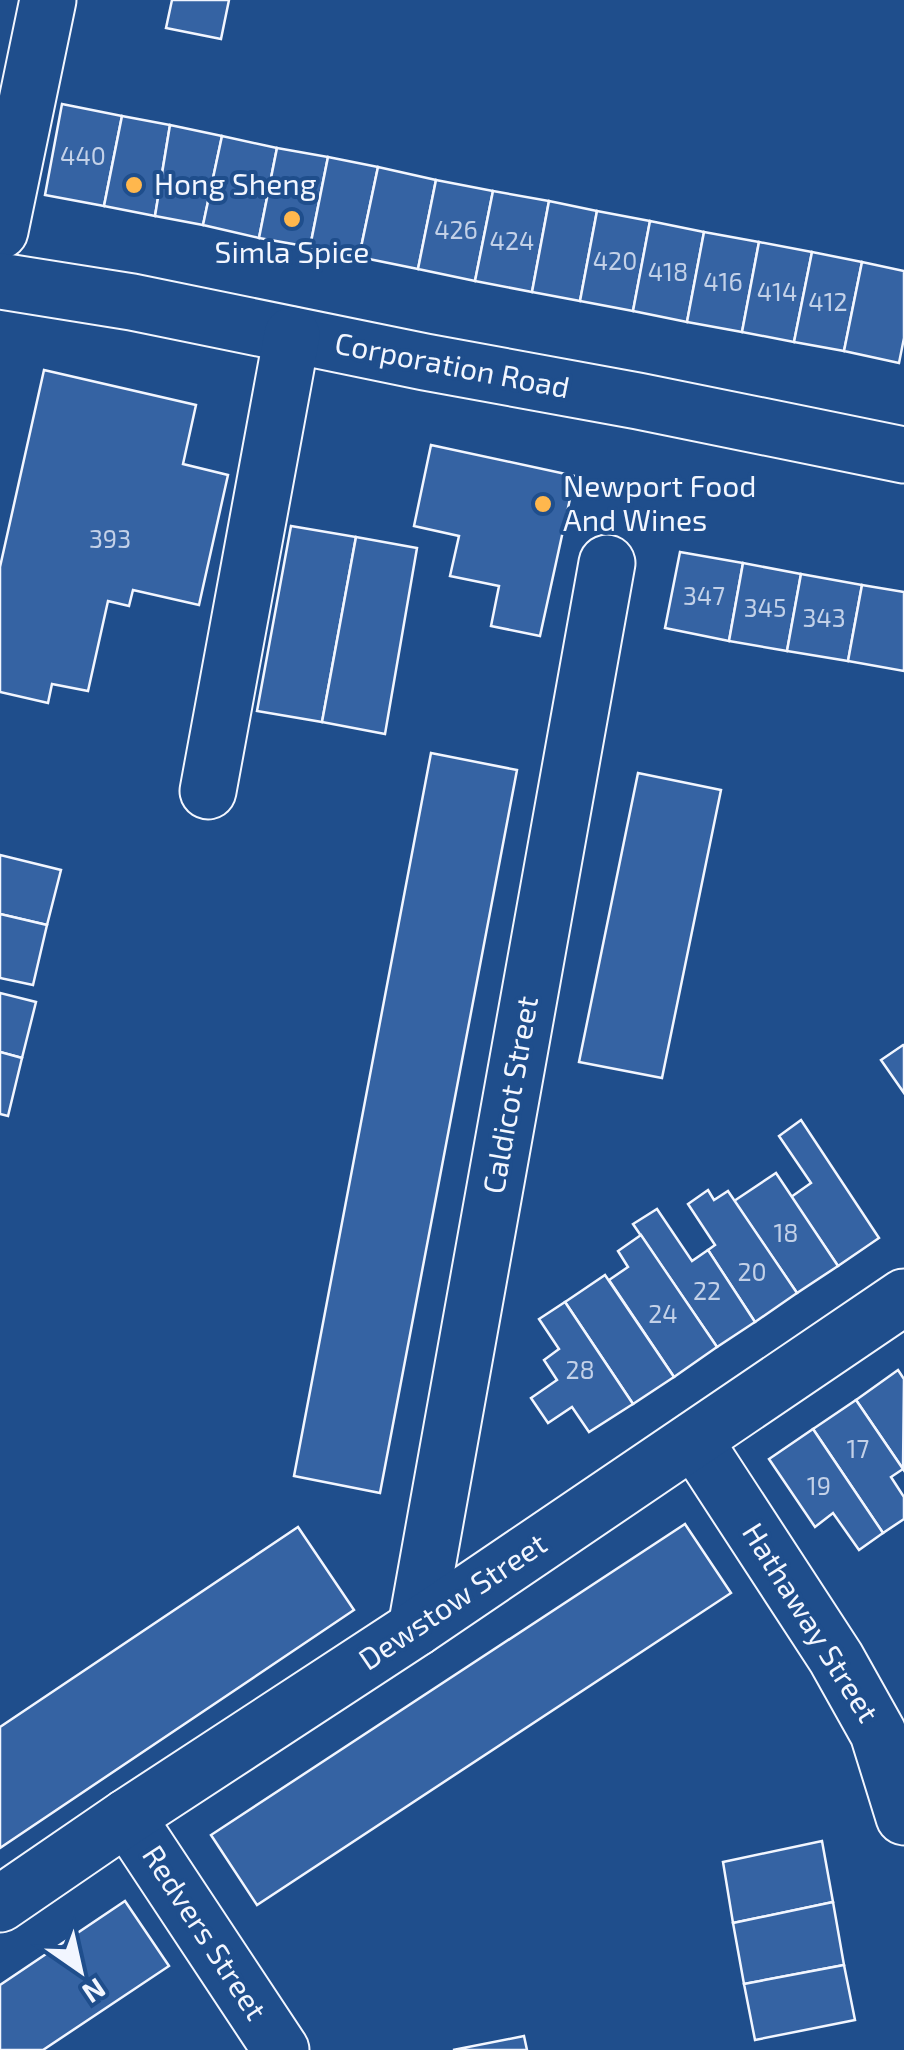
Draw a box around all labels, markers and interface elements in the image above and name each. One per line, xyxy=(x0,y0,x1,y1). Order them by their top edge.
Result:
house number: 440 xyxy=(60,140,106,170)
place label: Hong Sheng xyxy=(154,165,317,201)
marker: Hong Sheng xyxy=(123,174,145,196)
marker: Simla Spice xyxy=(281,208,303,230)
house number: 426 xyxy=(434,214,478,244)
house number: 424 xyxy=(490,225,534,255)
place label: Simla Spice xyxy=(215,233,369,269)
house number: 420 xyxy=(593,245,637,275)
house number: 418 xyxy=(648,256,688,286)
house number: 416 xyxy=(703,266,743,296)
house number: 414 xyxy=(757,276,797,306)
house number: 412 xyxy=(808,286,848,316)
street label: Corporation Road xyxy=(332,324,573,404)
place label: Newport Food And Wines xyxy=(563,467,757,537)
marker: Newport Food And Wines xyxy=(532,493,554,515)
house number: 393 xyxy=(89,523,131,553)
house number: 347 xyxy=(683,580,725,610)
house number: 345 xyxy=(744,592,786,622)
house number: 343 xyxy=(802,602,846,632)
street label: Caldicot Street xyxy=(474,993,544,1196)
house number: 18 xyxy=(773,1217,799,1247)
house number: 20 xyxy=(737,1256,767,1286)
house number: 22 xyxy=(693,1275,721,1305)
house number: 24 xyxy=(648,1298,678,1328)
house number: 28 xyxy=(565,1354,595,1384)
house number: 17 xyxy=(847,1433,870,1463)
house number: 19 xyxy=(807,1470,831,1500)
street label: Hathaway Street xyxy=(736,1516,887,1728)
street label: Dewstow Street xyxy=(351,1524,553,1676)
street label: Redvers Street xyxy=(136,1838,275,2026)
north arrow xyxy=(30,1920,130,2020)
text: N xyxy=(77,1972,112,2011)

